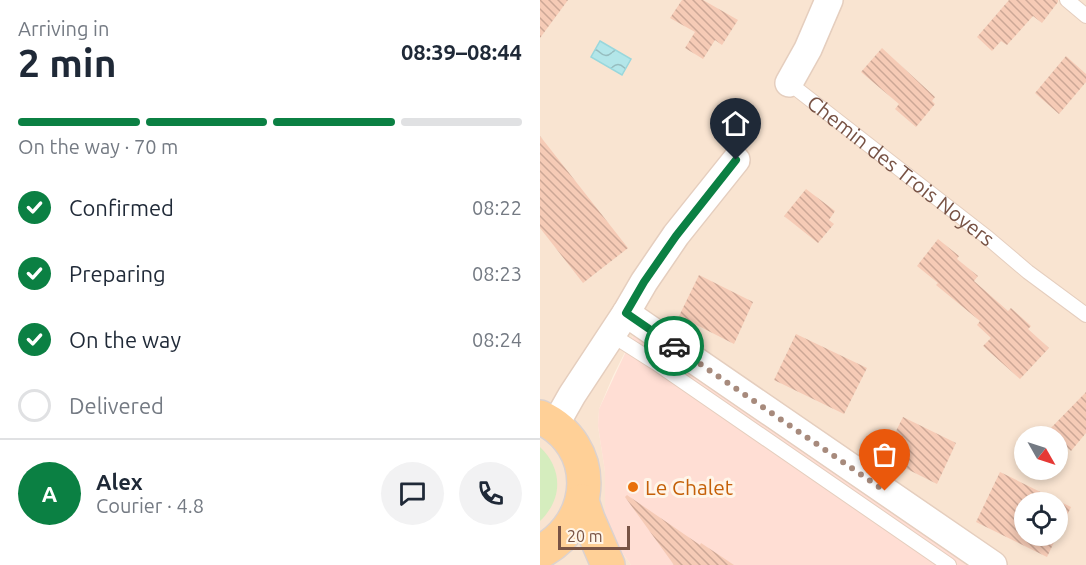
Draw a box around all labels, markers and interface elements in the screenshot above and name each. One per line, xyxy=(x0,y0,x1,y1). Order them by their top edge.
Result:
text: Arriving in xyxy=(18,17,109,40)
text: 08:39–08:44 xyxy=(401,39,522,64)
text: 2 min xyxy=(18,41,117,84)
street label: Chemin des Trois Noyers xyxy=(803,90,1000,250)
pin xyxy=(710,98,761,160)
icon: home xyxy=(719,107,752,140)
text: On the way · 70 m xyxy=(18,135,178,158)
icon: check xyxy=(18,191,51,224)
text: Confirmed xyxy=(69,195,174,220)
text: 08:22 xyxy=(472,196,522,219)
icon: check xyxy=(18,257,51,290)
text: Preparing xyxy=(69,261,166,286)
text: 08:23 xyxy=(472,262,522,285)
courier xyxy=(644,316,704,376)
icon: check xyxy=(18,323,51,356)
text: On the way xyxy=(69,327,181,352)
text: 08:24 xyxy=(472,328,522,351)
icon: car xyxy=(658,330,691,363)
text: Delivered xyxy=(69,393,164,418)
north arrow xyxy=(1014,426,1068,480)
map controls xyxy=(1014,426,1068,546)
pin xyxy=(859,429,910,491)
icon: bag xyxy=(868,438,901,471)
button: chat xyxy=(381,462,444,525)
button: phone xyxy=(459,462,522,525)
text: Alex xyxy=(96,469,143,494)
place label: Le Chalet xyxy=(645,475,733,499)
marker: Le Chalet xyxy=(626,480,640,494)
text: A xyxy=(42,481,57,506)
button: locate xyxy=(1014,492,1068,546)
text: Courier · 4.8 xyxy=(96,494,204,517)
scale bar xyxy=(558,523,630,550)
text: 20 m xyxy=(567,527,603,545)

